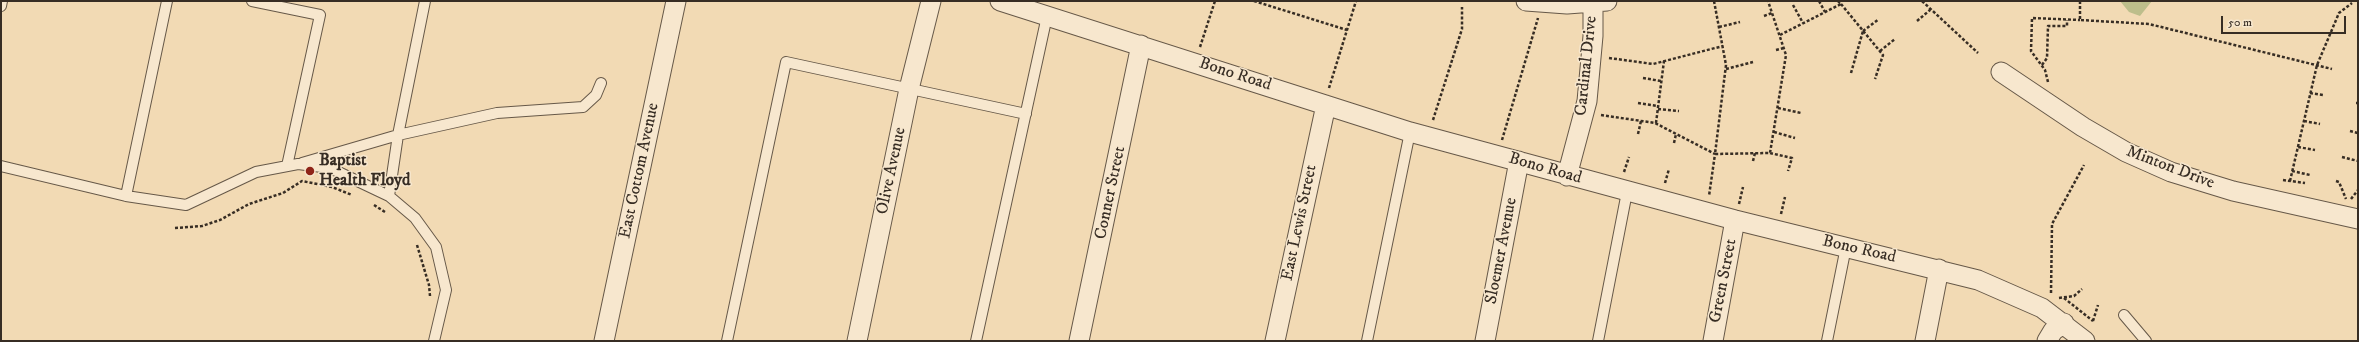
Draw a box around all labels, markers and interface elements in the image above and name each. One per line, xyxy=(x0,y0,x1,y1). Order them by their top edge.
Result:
scale bar xyxy=(2223,8,2348,34)
street label: Cardinal Drive xyxy=(1572,15,1602,117)
text: 50 m xyxy=(2228,15,2252,30)
street label: Bono Road xyxy=(1196,54,1274,96)
street label: East Cottom Avenue xyxy=(616,101,664,241)
street label: Olive Avenue xyxy=(873,126,911,216)
street label: Minton Drive xyxy=(2123,142,2217,194)
street label: Conner Street xyxy=(1091,145,1131,241)
street label: Bono Road xyxy=(1506,149,1584,189)
place label: Baptist Health Floyd xyxy=(319,151,411,191)
street label: East Lewis Street xyxy=(1278,163,1322,283)
marker: Baptist Health Floyd xyxy=(304,165,316,177)
street label: Sloemer Avenue xyxy=(1482,196,1522,306)
street label: Bono Road xyxy=(1820,232,1898,268)
street label: Green Street xyxy=(1706,237,1742,325)

